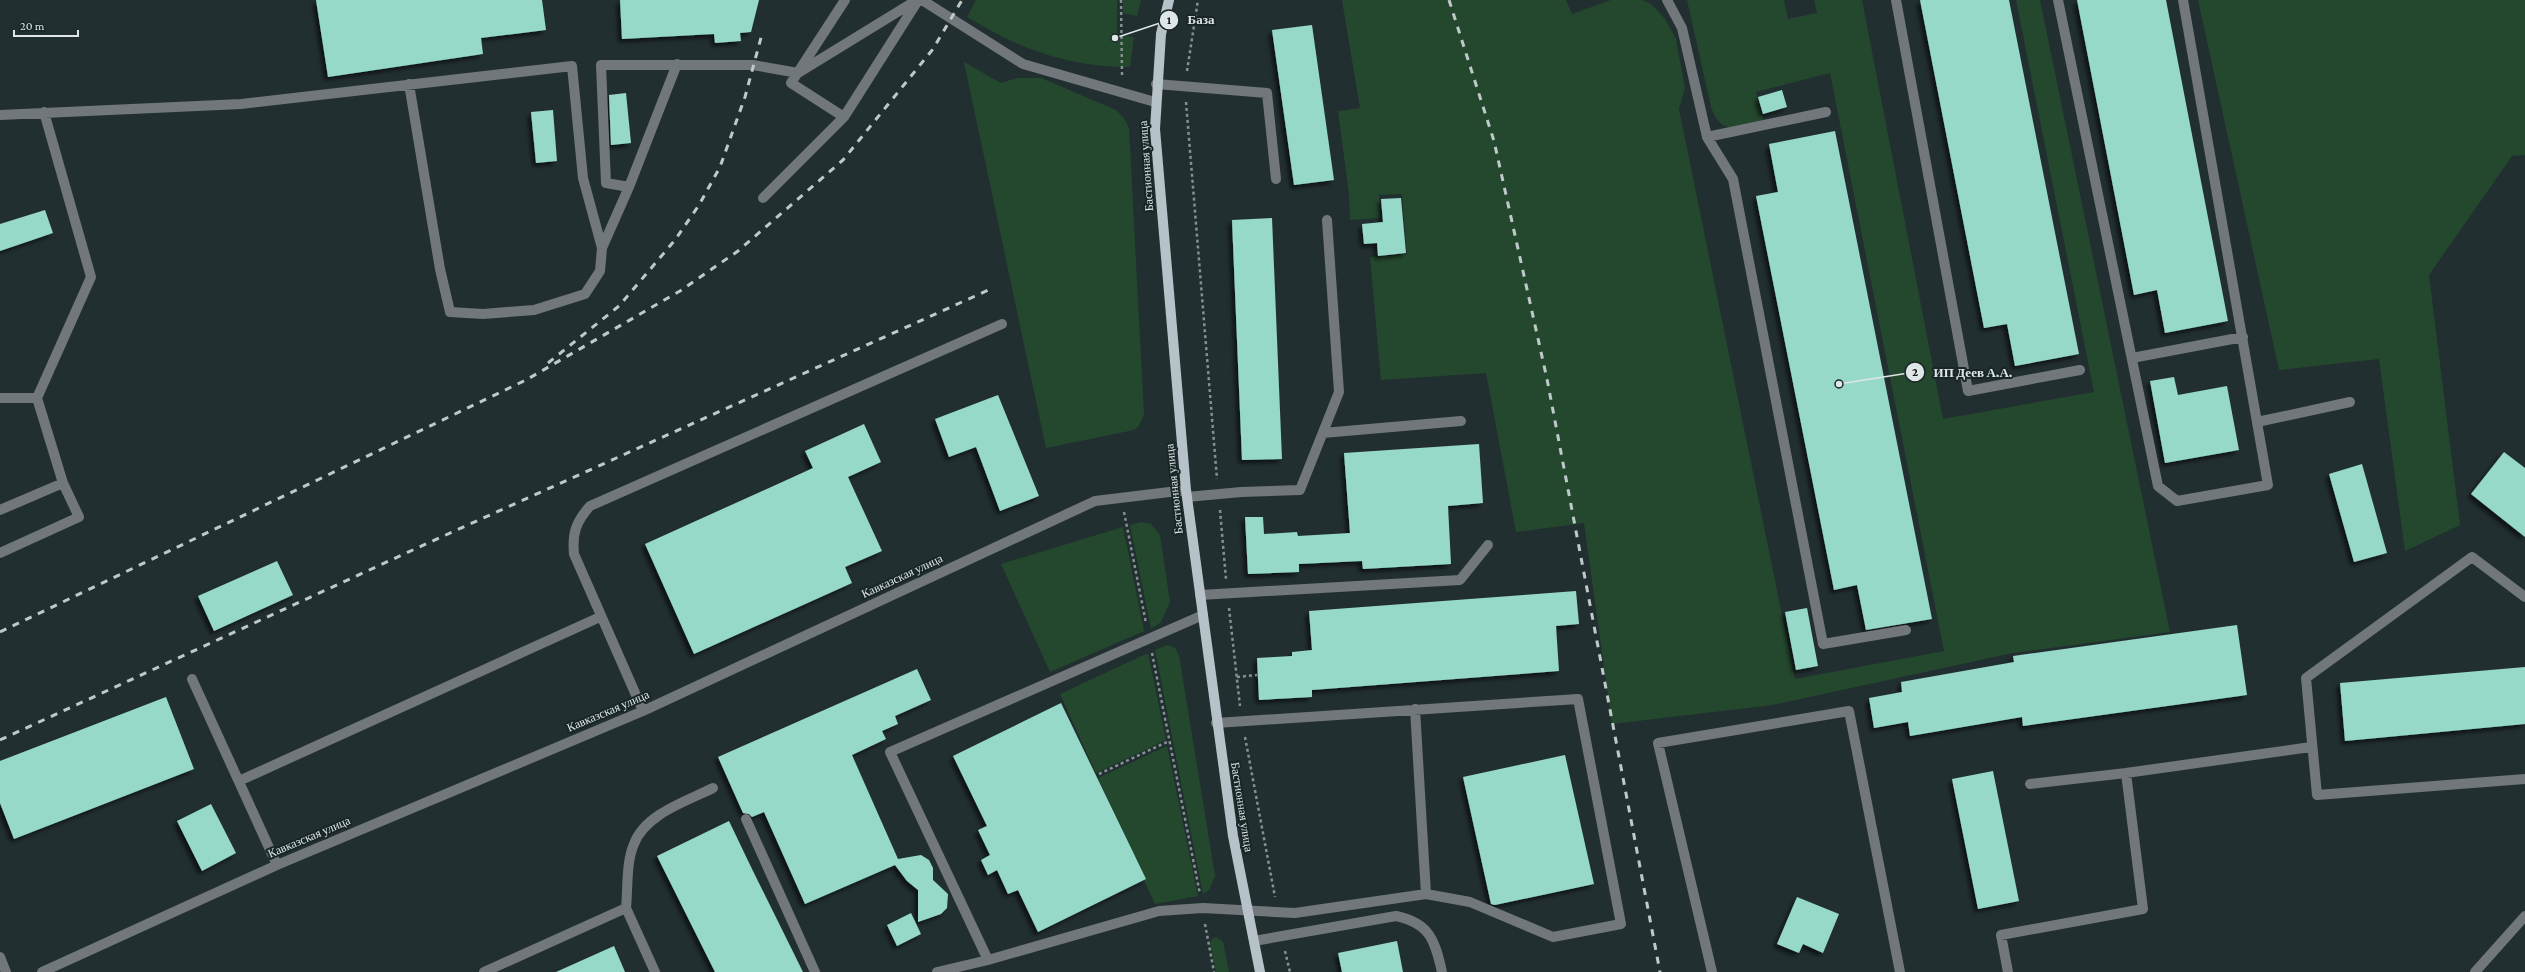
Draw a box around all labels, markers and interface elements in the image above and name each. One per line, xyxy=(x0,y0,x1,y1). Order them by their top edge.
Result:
callout: База xyxy=(1159,7,1222,32)
scale bar xyxy=(14,12,78,38)
text: База xyxy=(1188,12,1215,27)
text: 1 xyxy=(1167,13,1172,27)
text: 20 m xyxy=(20,19,45,33)
street label: Бастионная улица xyxy=(1136,120,1156,212)
callout: ИП Деев А.А. xyxy=(1905,360,2020,385)
text: 2 xyxy=(1912,365,1918,379)
text: ИП Деев А.А. xyxy=(1934,365,2013,380)
street label: Бастионная улица xyxy=(1162,442,1186,535)
street label: Кавказская улица xyxy=(859,551,946,601)
street label: Кавказская улица xyxy=(565,687,652,735)
street label: Бастионная улица xyxy=(1228,761,1256,854)
street label: Кавказская улица xyxy=(266,813,353,861)

